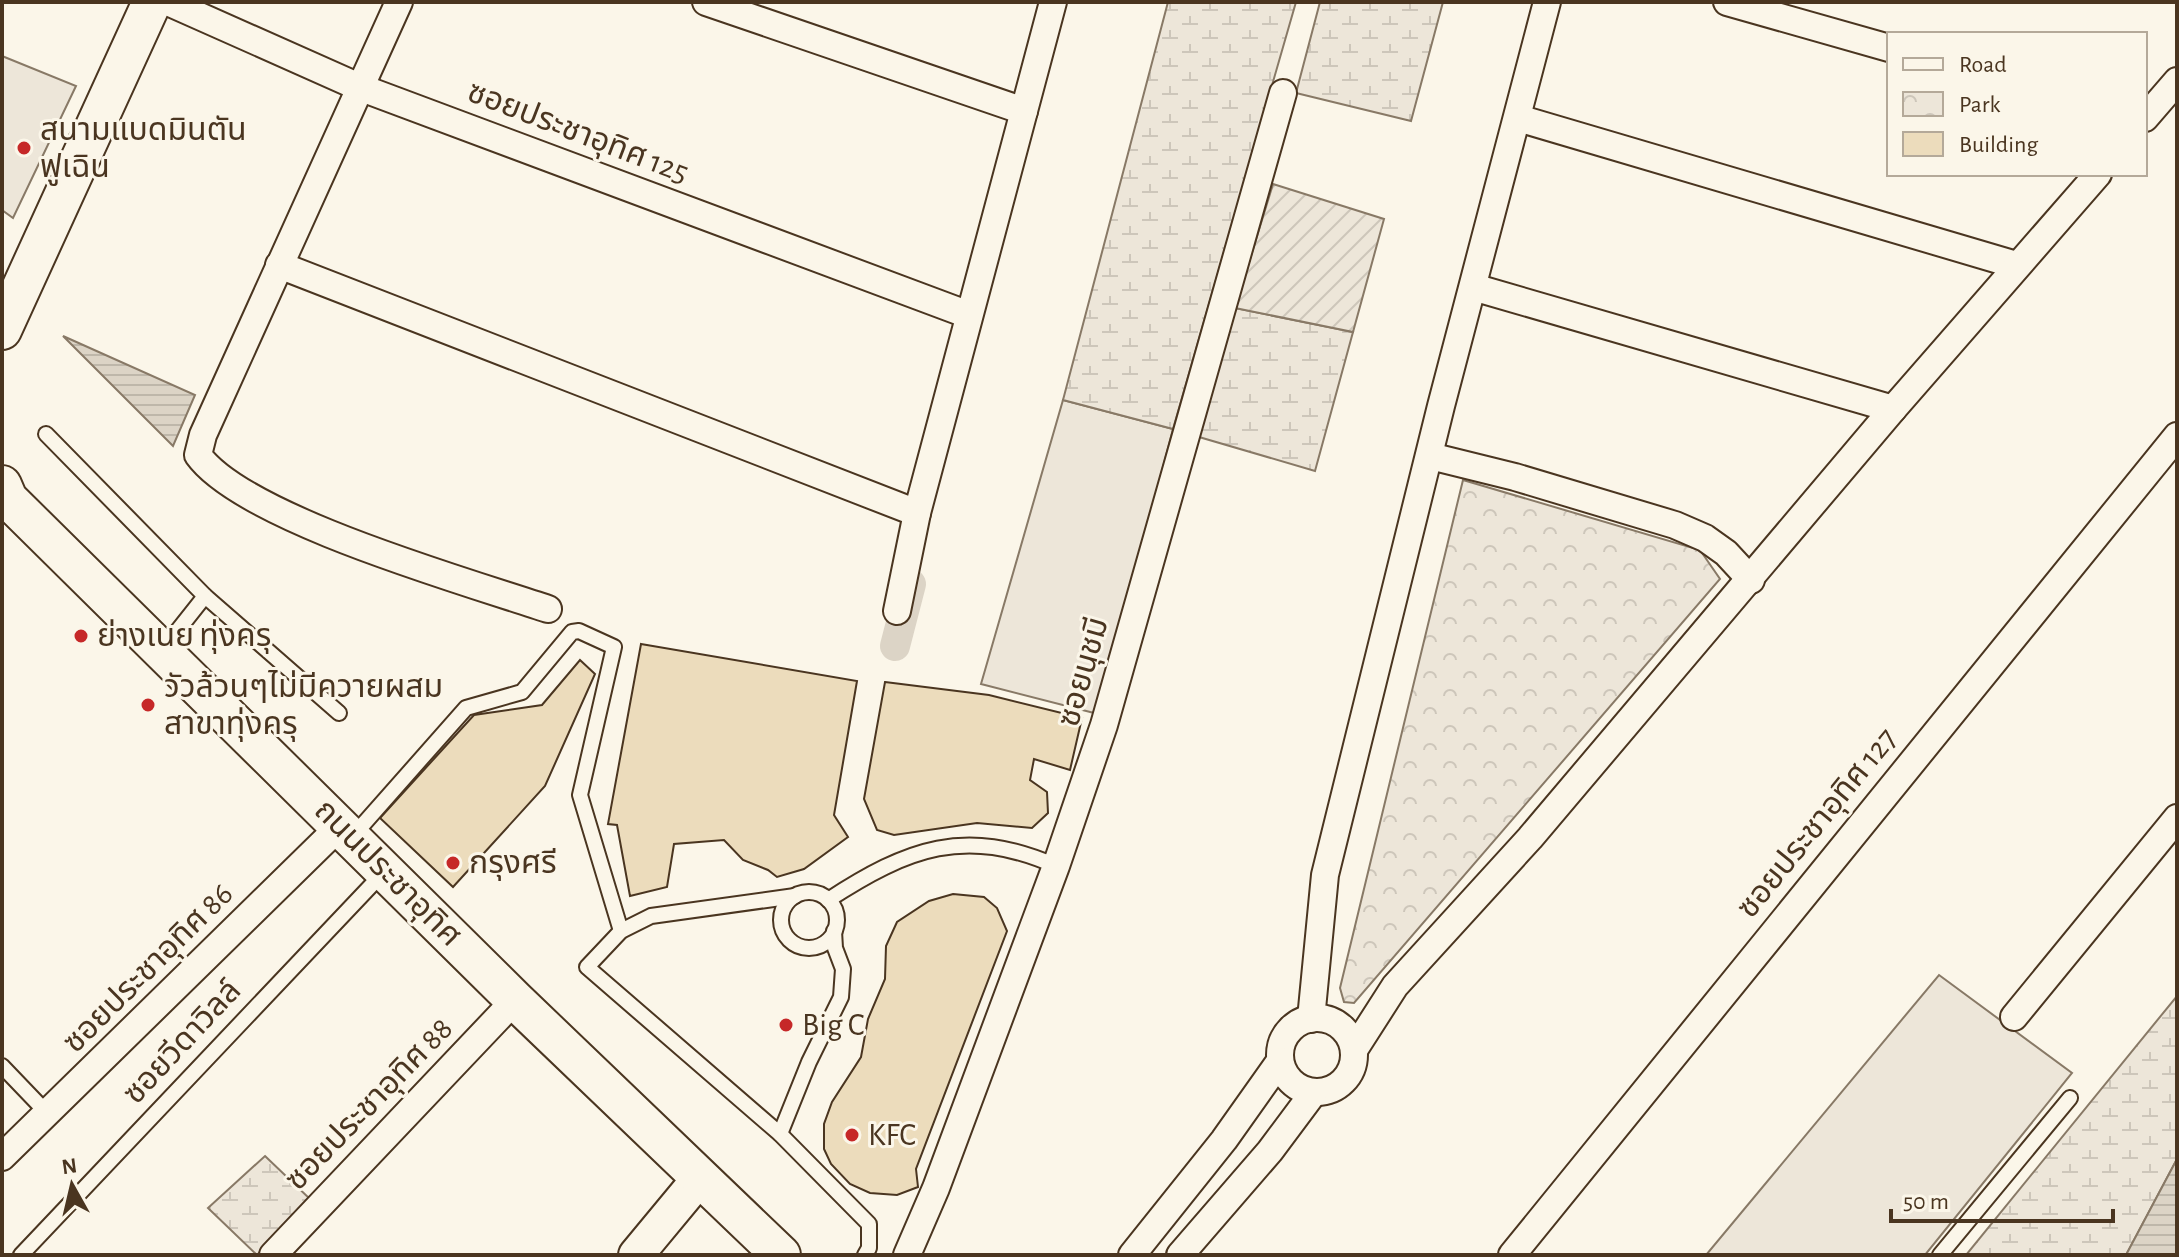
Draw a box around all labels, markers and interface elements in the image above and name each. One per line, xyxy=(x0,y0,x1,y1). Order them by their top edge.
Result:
legend xyxy=(1887,32,2147,176)
text: Road xyxy=(1959,53,2007,77)
street label: ซอยประชาอุทิศ 125 xyxy=(462,75,693,191)
text: Park xyxy=(1959,93,2000,117)
place label: สนามแบดมินตัน ฟูเฉิน xyxy=(40,114,247,186)
text: Building xyxy=(1959,133,2038,157)
marker: สนามแบดมินตัน ฟูเฉิน xyxy=(15,139,33,157)
street label: ซอยนุชมี xyxy=(1052,614,1116,731)
place label: ย่างเนย ทุ่งครุ xyxy=(97,619,271,654)
marker: ย่างเนย ทุ่งครุ xyxy=(72,627,90,645)
place label: วัวล้วนๆไม่มีควายผสม สาขาทุ่งครุ xyxy=(164,670,443,742)
marker: วัวล้วนๆไม่มีควายผสม สาขาทุ่งครุ xyxy=(139,696,157,714)
street label: ซอยประชาอุทิศ 127 xyxy=(1731,722,1905,925)
street label: ถนนประชาอุทิศ xyxy=(307,794,467,954)
place label: กรุงศรี xyxy=(469,847,557,881)
marker: กรุงศรี xyxy=(444,854,462,872)
street label: ซอยประชาอุทิศ 86 xyxy=(57,877,240,1060)
street label: ซอยวีดาวิลล์ xyxy=(117,974,247,1110)
place label: Big C xyxy=(802,1009,864,1041)
street label: ซอยประชาอุทิศ 88 xyxy=(279,1012,460,1197)
marker: Big C xyxy=(777,1016,795,1034)
place label: KFC xyxy=(868,1119,916,1151)
marker: KFC xyxy=(843,1126,861,1144)
north arrow xyxy=(32,1145,112,1225)
text: N xyxy=(60,1154,78,1178)
scale bar xyxy=(1891,1173,2113,1223)
text: 50 m xyxy=(1903,1190,1949,1214)

